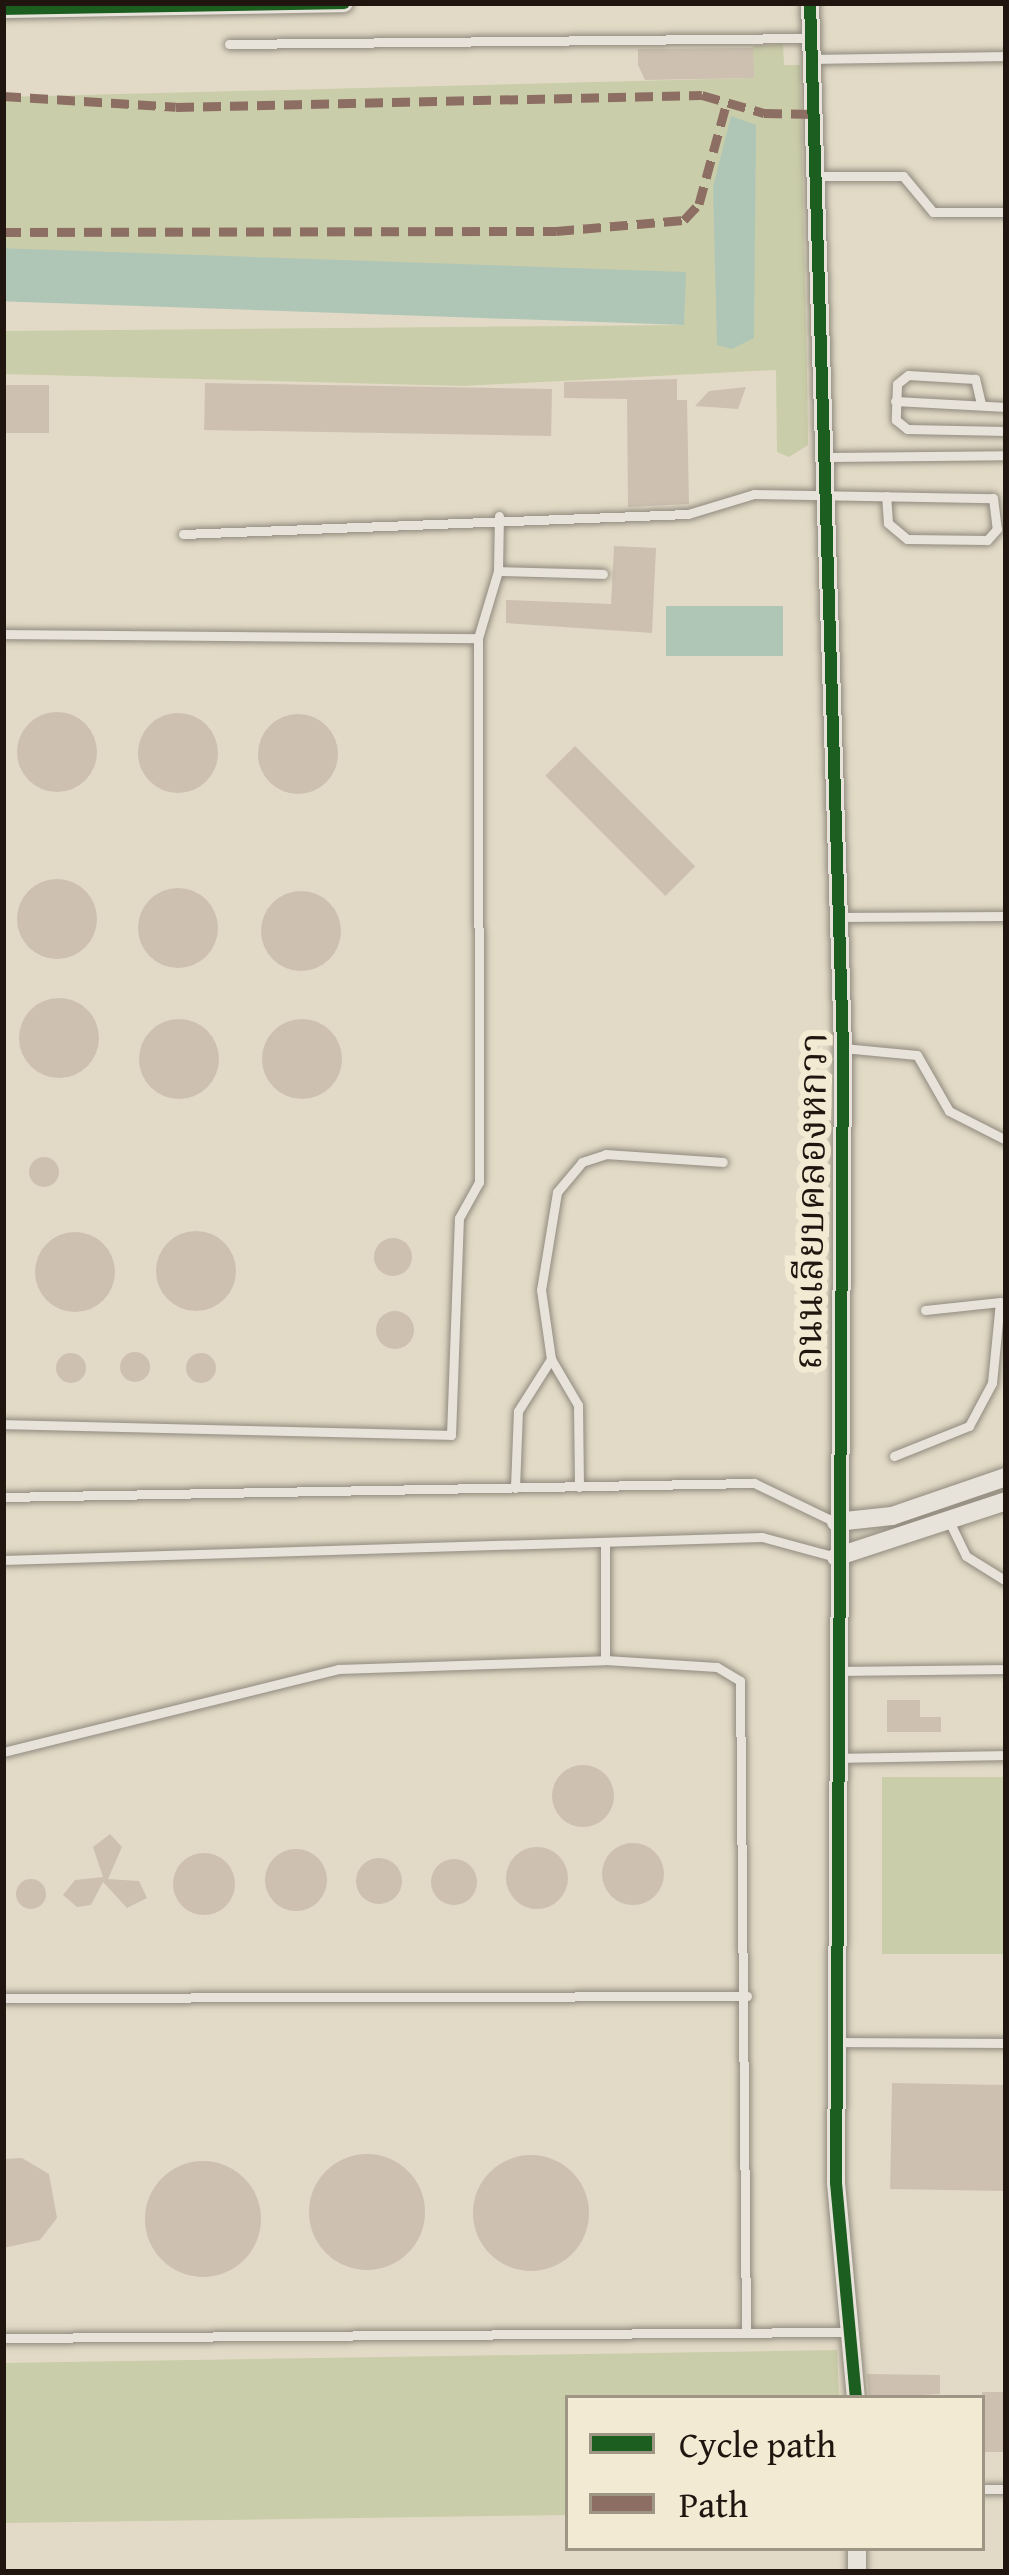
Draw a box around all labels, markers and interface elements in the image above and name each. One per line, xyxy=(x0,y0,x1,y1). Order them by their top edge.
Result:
street label: ถนนเลียบคลองหกวา xyxy=(784,1032,836,1370)
legend xyxy=(565,2395,985,2551)
text: Cycle path xyxy=(679,2417,836,2470)
text: Path xyxy=(679,2477,748,2530)

